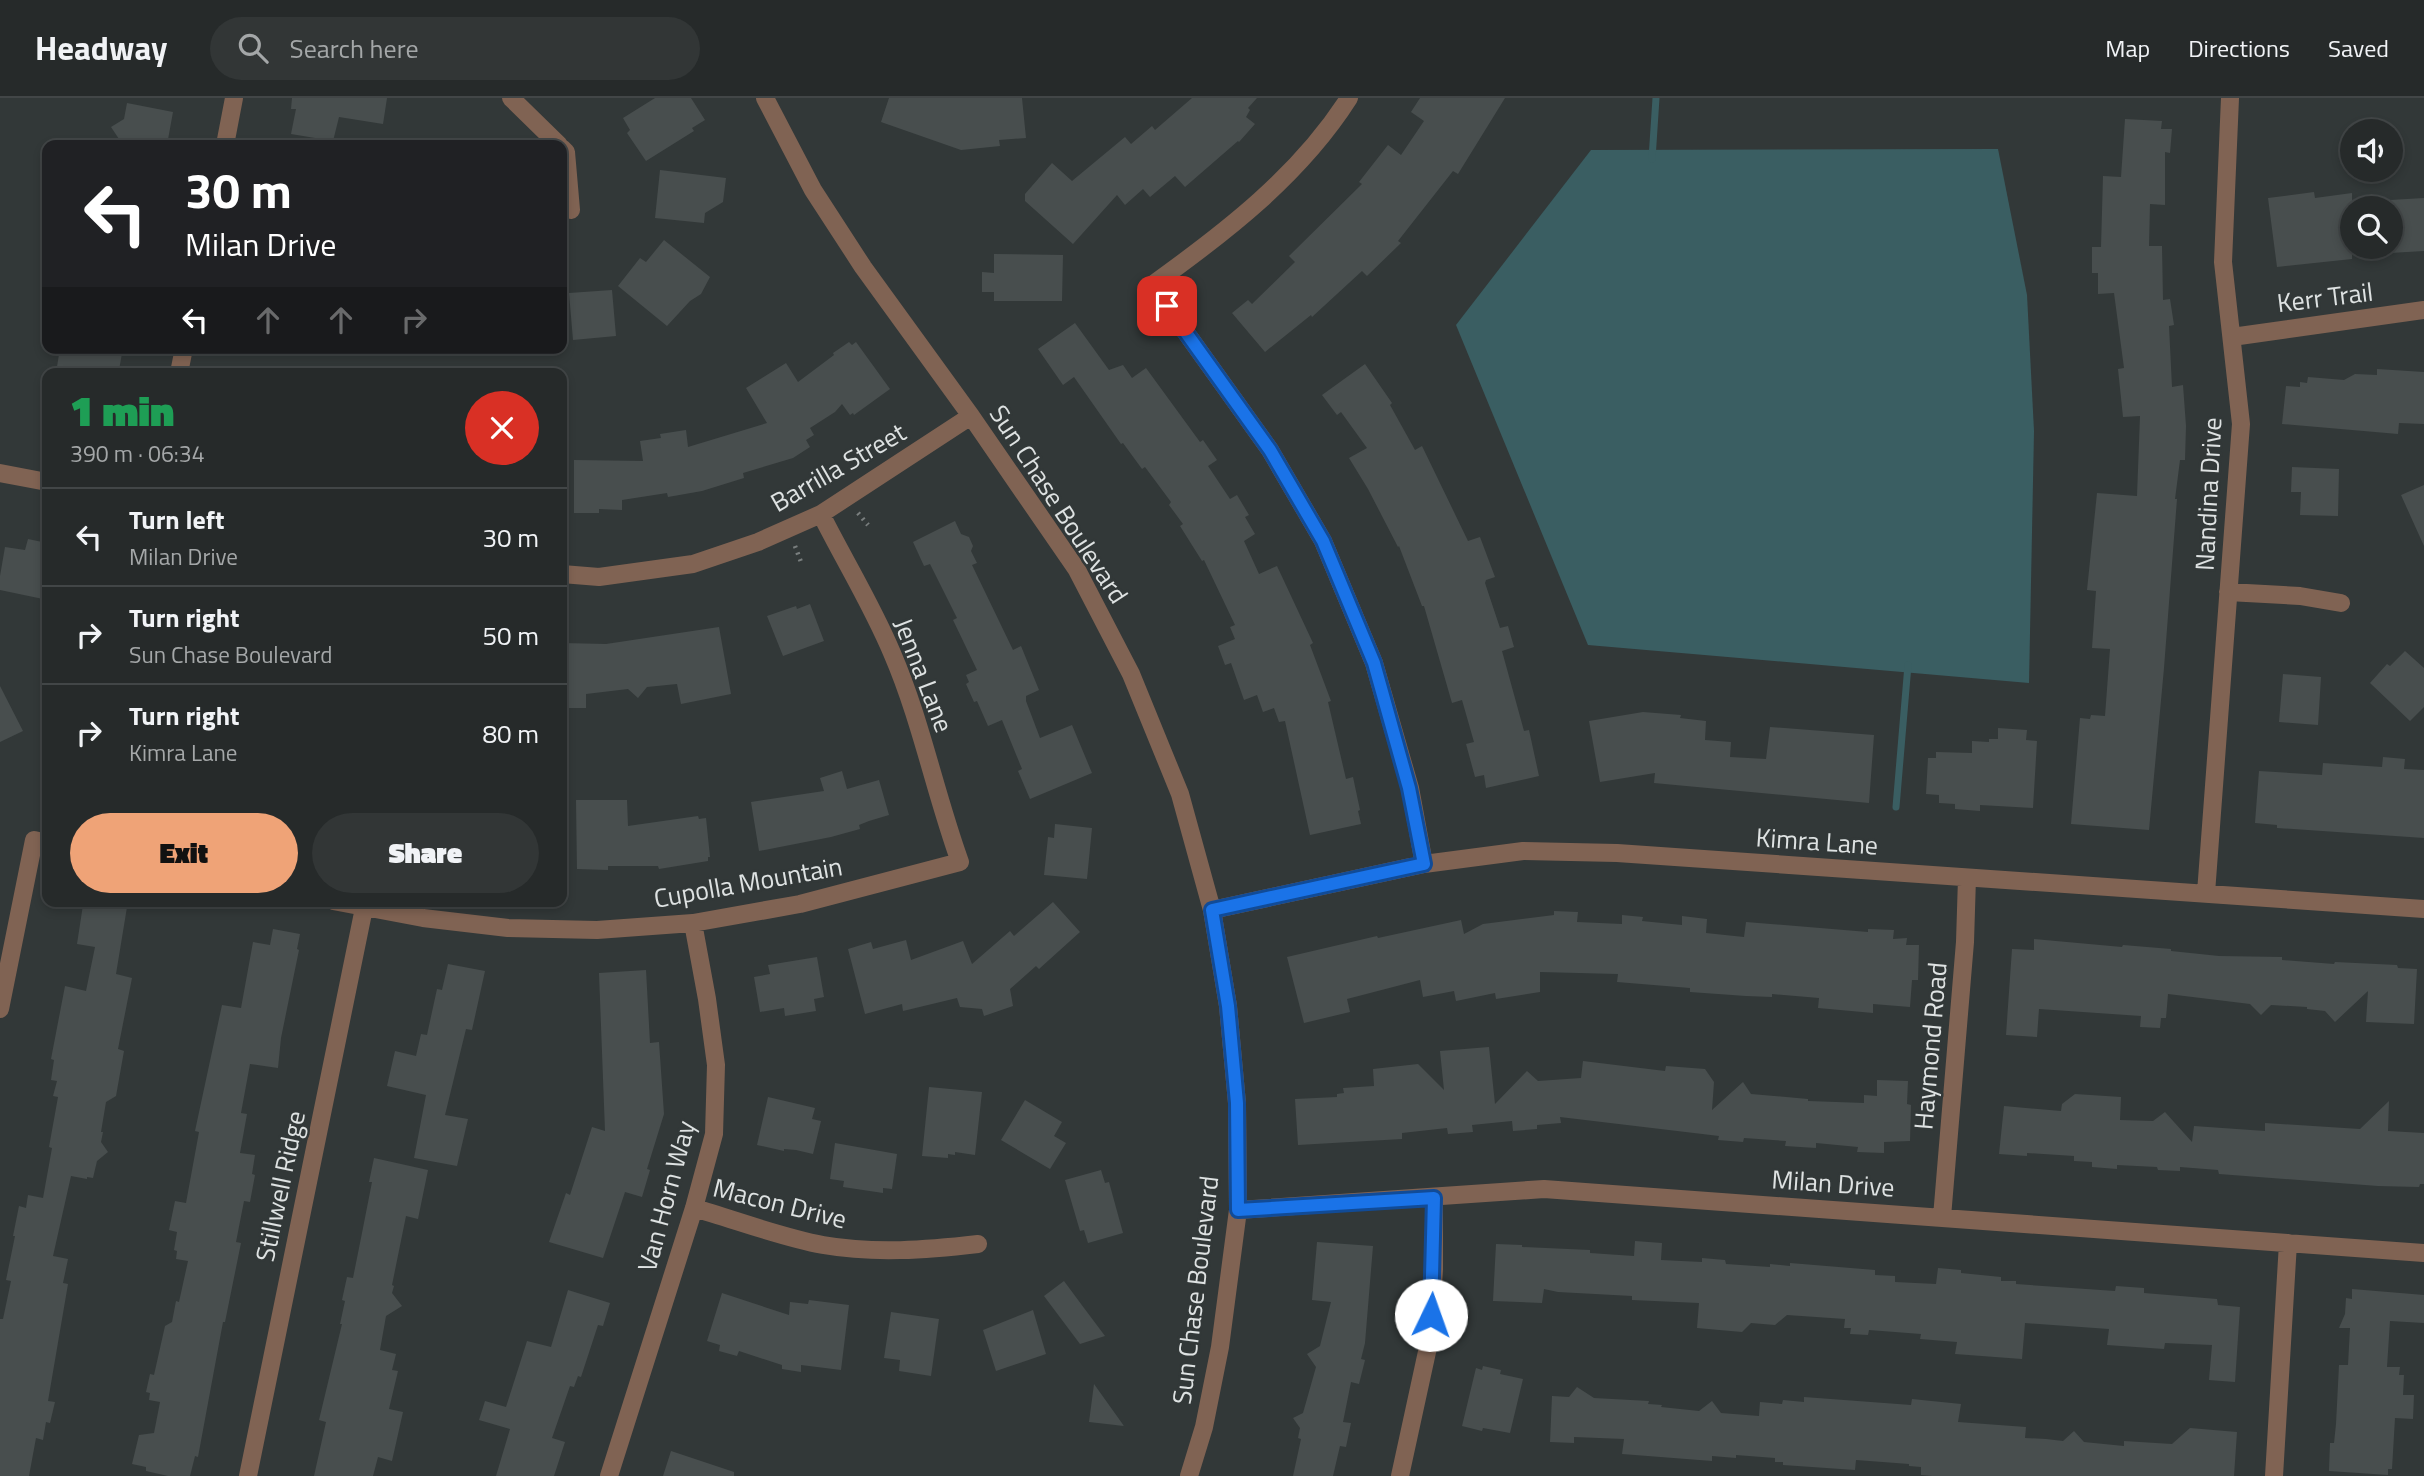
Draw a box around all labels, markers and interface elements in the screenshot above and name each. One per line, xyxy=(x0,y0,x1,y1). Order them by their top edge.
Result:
search box xyxy=(210,17,700,80)
text: Headway xyxy=(35,23,168,73)
icon: search xyxy=(234,29,272,67)
text: Search here xyxy=(290,29,419,68)
text: Map xyxy=(2105,30,2150,66)
text: Directions xyxy=(2188,30,2290,66)
text: Saved xyxy=(2328,30,2389,66)
map controls xyxy=(2340,119,2403,259)
button: sound xyxy=(2340,119,2403,182)
text: 30 m xyxy=(185,152,292,227)
icon: left xyxy=(70,168,161,259)
button: search xyxy=(2340,196,2403,259)
text: Milan Drive xyxy=(185,220,337,268)
street label: Kerr Trail xyxy=(2275,272,2375,322)
pin xyxy=(1137,276,1197,336)
icon: arrive xyxy=(1148,287,1186,325)
icon: left xyxy=(176,301,214,339)
icon: ahead xyxy=(249,301,287,339)
icon: ahead xyxy=(322,301,360,339)
icon: right xyxy=(395,301,433,339)
text: 1 min xyxy=(70,378,174,442)
button: close xyxy=(465,391,539,465)
street label: Sun Chase Boulevard xyxy=(980,397,1138,611)
street label: Barrilla Street xyxy=(763,412,913,522)
street label: Nandina Drive xyxy=(2185,416,2231,572)
text: 390 m · 06:34 xyxy=(70,436,205,471)
text: Turn left xyxy=(129,500,224,539)
icon: left xyxy=(70,518,108,556)
text: 30 m xyxy=(482,518,539,557)
text: Milan Drive xyxy=(129,539,238,574)
text: Turn right xyxy=(129,598,240,637)
street label: Jenna Lane xyxy=(884,612,964,738)
icon: right xyxy=(70,616,108,654)
text: 50 m xyxy=(482,616,539,655)
text: Sun Chase Boulevard xyxy=(129,637,332,672)
text: Turn right xyxy=(129,696,240,735)
icon: right xyxy=(70,714,108,752)
text: 80 m xyxy=(482,714,539,753)
text: Kimra Lane xyxy=(129,735,237,770)
button: Exit xyxy=(70,813,298,893)
button: Share xyxy=(312,813,539,893)
street label: Kimra Lane xyxy=(1755,817,1879,865)
street label: Cupolla Mountain xyxy=(651,846,845,918)
street label: Haymond Road xyxy=(1903,961,1957,1131)
street label: Stillwell Ridge xyxy=(245,1107,315,1265)
street label: Van Horn Way xyxy=(627,1116,705,1276)
street label: Milan Drive xyxy=(1770,1159,1896,1207)
street label: Macon Drive xyxy=(709,1168,851,1238)
street label: Sun Chase Boulevard xyxy=(1162,1174,1228,1406)
position arrow xyxy=(1394,1278,1468,1352)

